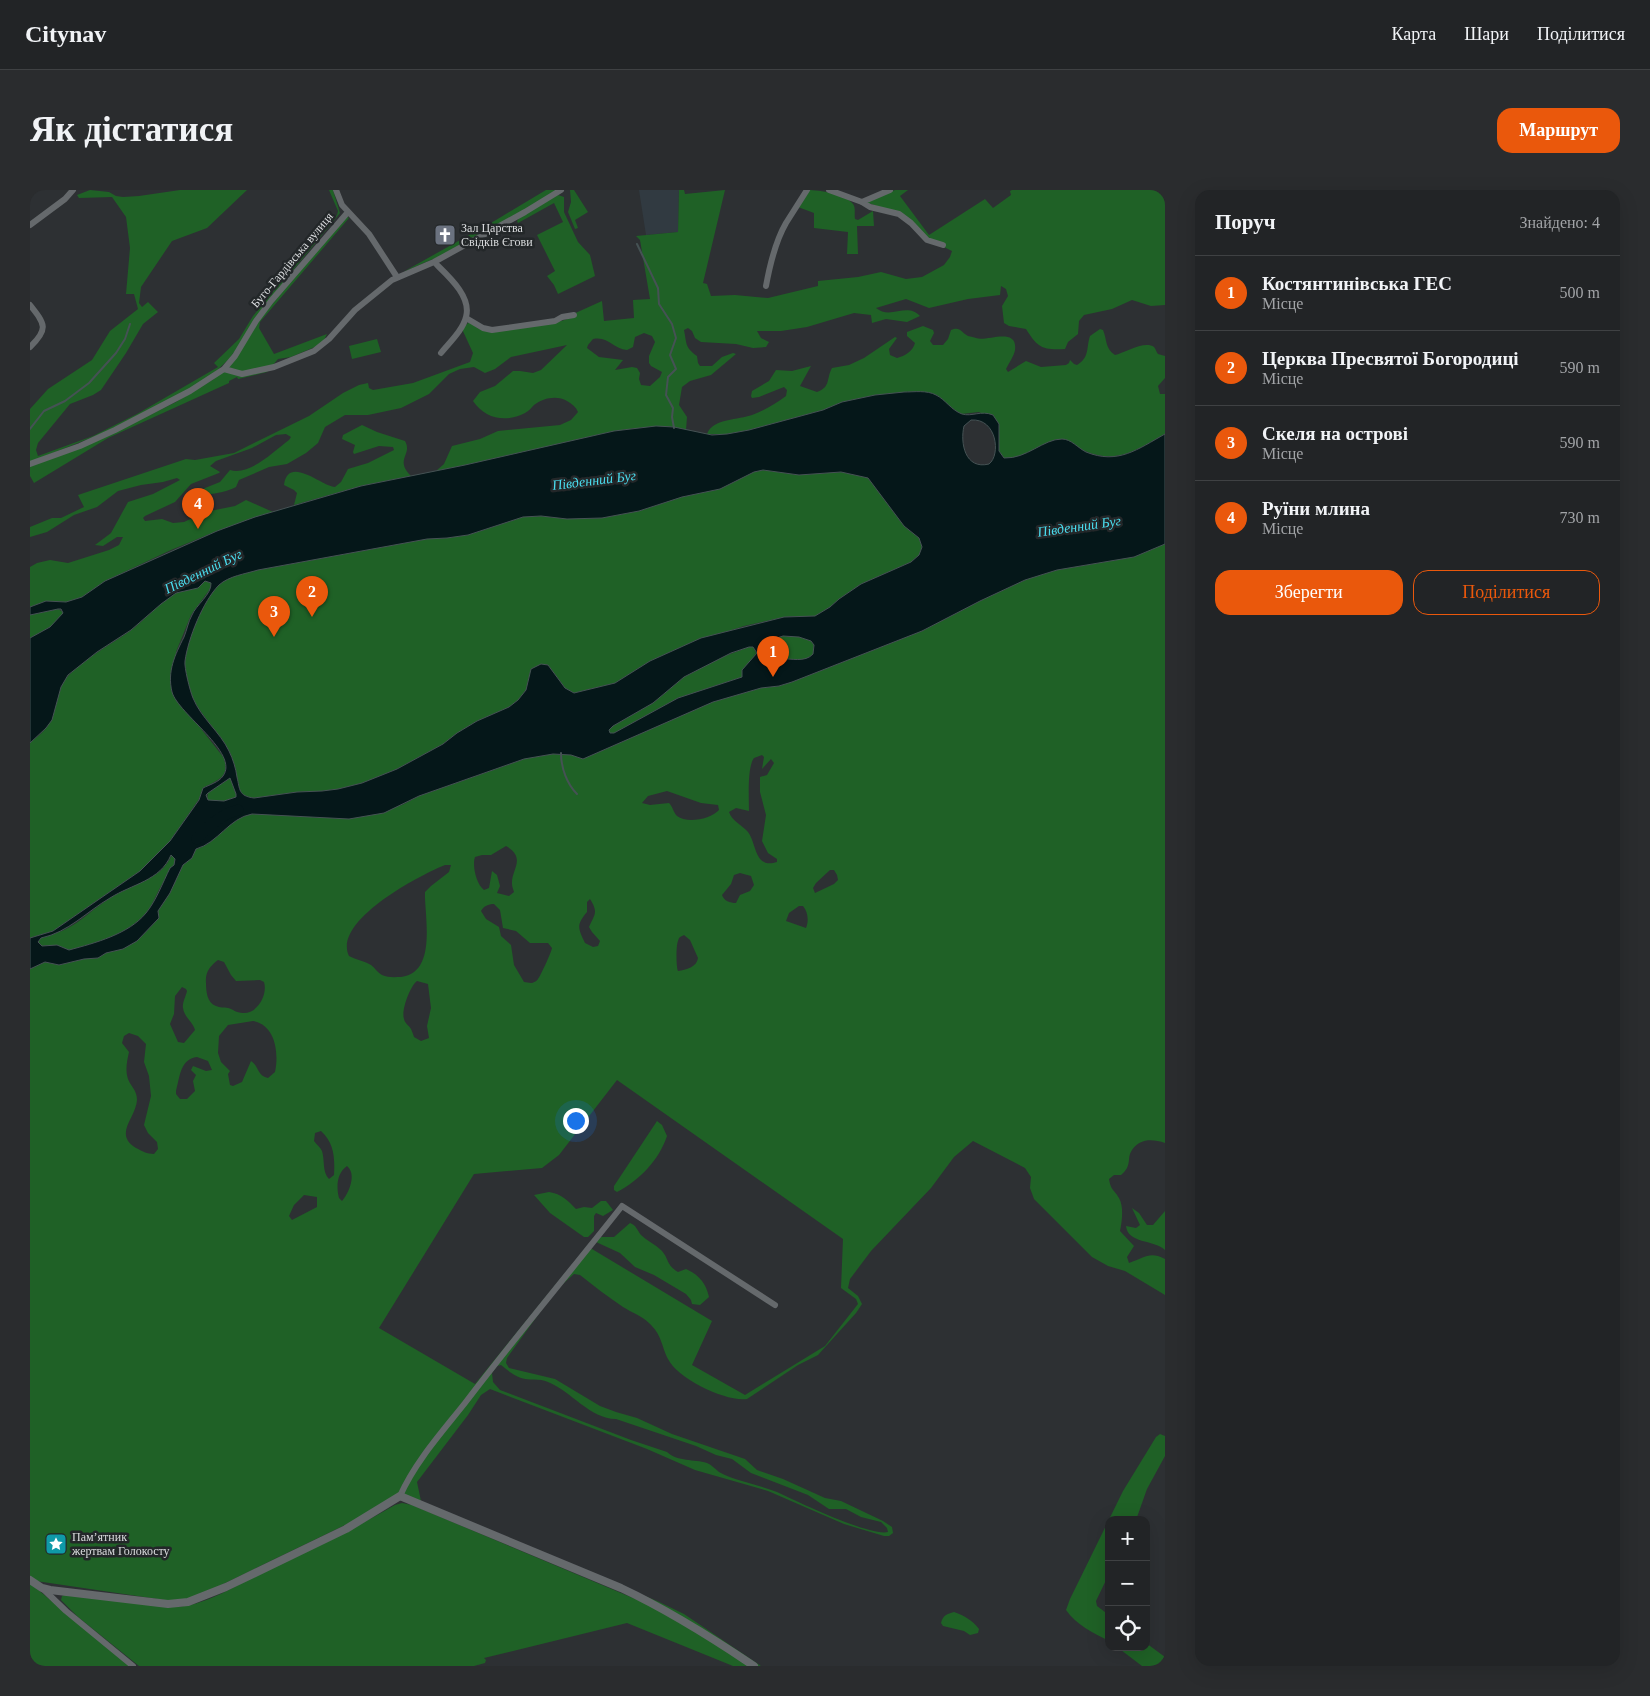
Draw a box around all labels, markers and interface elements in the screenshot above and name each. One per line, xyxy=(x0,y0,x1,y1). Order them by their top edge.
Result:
text: Citynav xyxy=(25,21,106,47)
text: Карта xyxy=(1392,24,1436,44)
text: Шари xyxy=(1464,24,1509,44)
text: Поділитися xyxy=(1537,24,1625,44)
button: Маршрут xyxy=(1497,108,1620,153)
text: Як дістатися xyxy=(30,110,233,149)
street label: Буго-Гардівська вулиця xyxy=(248,209,336,310)
text: Поруч xyxy=(1215,210,1276,234)
text: Знайдено: 4 xyxy=(1520,214,1600,231)
place label: Зал Царства Свідків Єгови xyxy=(461,221,533,249)
church icon: Зал Царства Свідків Єгови xyxy=(433,223,457,247)
text: Костянтинівська ГЕС xyxy=(1262,273,1452,294)
text: 1 xyxy=(1227,284,1235,301)
text: 500 m xyxy=(1560,284,1600,301)
text: Місце xyxy=(1262,295,1303,312)
text: Церква Пресвятої Богородиці xyxy=(1262,348,1519,369)
text: 2 xyxy=(1227,359,1235,376)
text: 590 m xyxy=(1560,359,1600,376)
text: Місце xyxy=(1262,370,1303,387)
text: Скеля на острові xyxy=(1262,423,1408,444)
text: 3 xyxy=(1227,434,1235,451)
text: 590 m xyxy=(1560,434,1600,451)
text: Місце xyxy=(1262,445,1303,462)
water label: Південний Буг xyxy=(550,468,637,493)
pin: 4 xyxy=(182,488,214,529)
text: Руїни млина xyxy=(1262,498,1370,519)
text: 4 xyxy=(1227,509,1235,526)
text: 730 m xyxy=(1560,509,1600,526)
water label: Південний Буг xyxy=(1035,513,1122,540)
text: Місце xyxy=(1262,520,1303,537)
water label: Південний Буг xyxy=(161,546,245,597)
button: Зберегти xyxy=(1215,570,1403,615)
button: Поділитися xyxy=(1413,570,1600,615)
pin: 2 xyxy=(296,576,328,617)
pin: 3 xyxy=(258,596,290,637)
pin: 1 xyxy=(757,636,789,677)
your location xyxy=(563,1108,589,1134)
map controls xyxy=(1105,1516,1150,1651)
button: + xyxy=(1105,1516,1150,1561)
place label: Пам’ятник жертвам Голокосту xyxy=(71,1530,170,1558)
place icon: Пам’ятник жертвам Голокосту xyxy=(44,1532,68,1556)
button: − xyxy=(1105,1561,1150,1606)
button: locate xyxy=(1105,1606,1150,1651)

